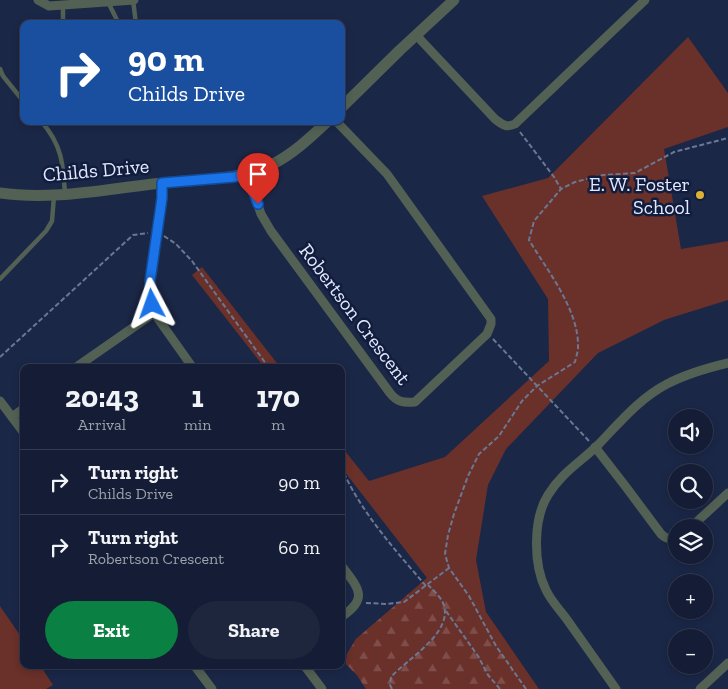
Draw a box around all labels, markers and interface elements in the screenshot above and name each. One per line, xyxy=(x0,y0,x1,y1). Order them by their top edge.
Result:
text: 90 m xyxy=(128,38,204,80)
icon: right xyxy=(45,40,110,105)
text: Childs Drive xyxy=(128,80,245,107)
street label: Childs Drive xyxy=(42,153,150,187)
pin xyxy=(237,153,279,204)
icon: arrive xyxy=(244,160,272,188)
place label: E. W. Foster School xyxy=(589,172,690,219)
marker: E. W. Foster School xyxy=(694,189,706,201)
street label: Robertson Crescent xyxy=(294,239,416,390)
position arrow xyxy=(125,277,177,329)
text: 20:43 xyxy=(65,379,139,415)
text: 1 xyxy=(192,379,204,415)
text: 170 xyxy=(256,379,300,415)
map controls xyxy=(668,409,713,674)
button: sound xyxy=(668,409,713,454)
text: Arrival xyxy=(78,415,126,434)
text: min xyxy=(184,415,211,434)
text: m xyxy=(271,415,285,434)
text: Turn right xyxy=(88,461,178,484)
button: search xyxy=(668,464,713,509)
icon: right xyxy=(45,468,73,496)
text: 90 m xyxy=(278,471,320,494)
text: Childs Drive xyxy=(88,484,173,503)
button: layers xyxy=(668,519,713,564)
text: Turn right xyxy=(88,526,178,549)
icon: right xyxy=(45,533,73,561)
text: 60 m xyxy=(278,536,320,559)
text: Robertson Crescent xyxy=(88,549,224,568)
button: + xyxy=(668,574,713,619)
button: Exit xyxy=(45,601,178,659)
button: Share xyxy=(188,601,320,659)
button: − xyxy=(668,629,713,674)

